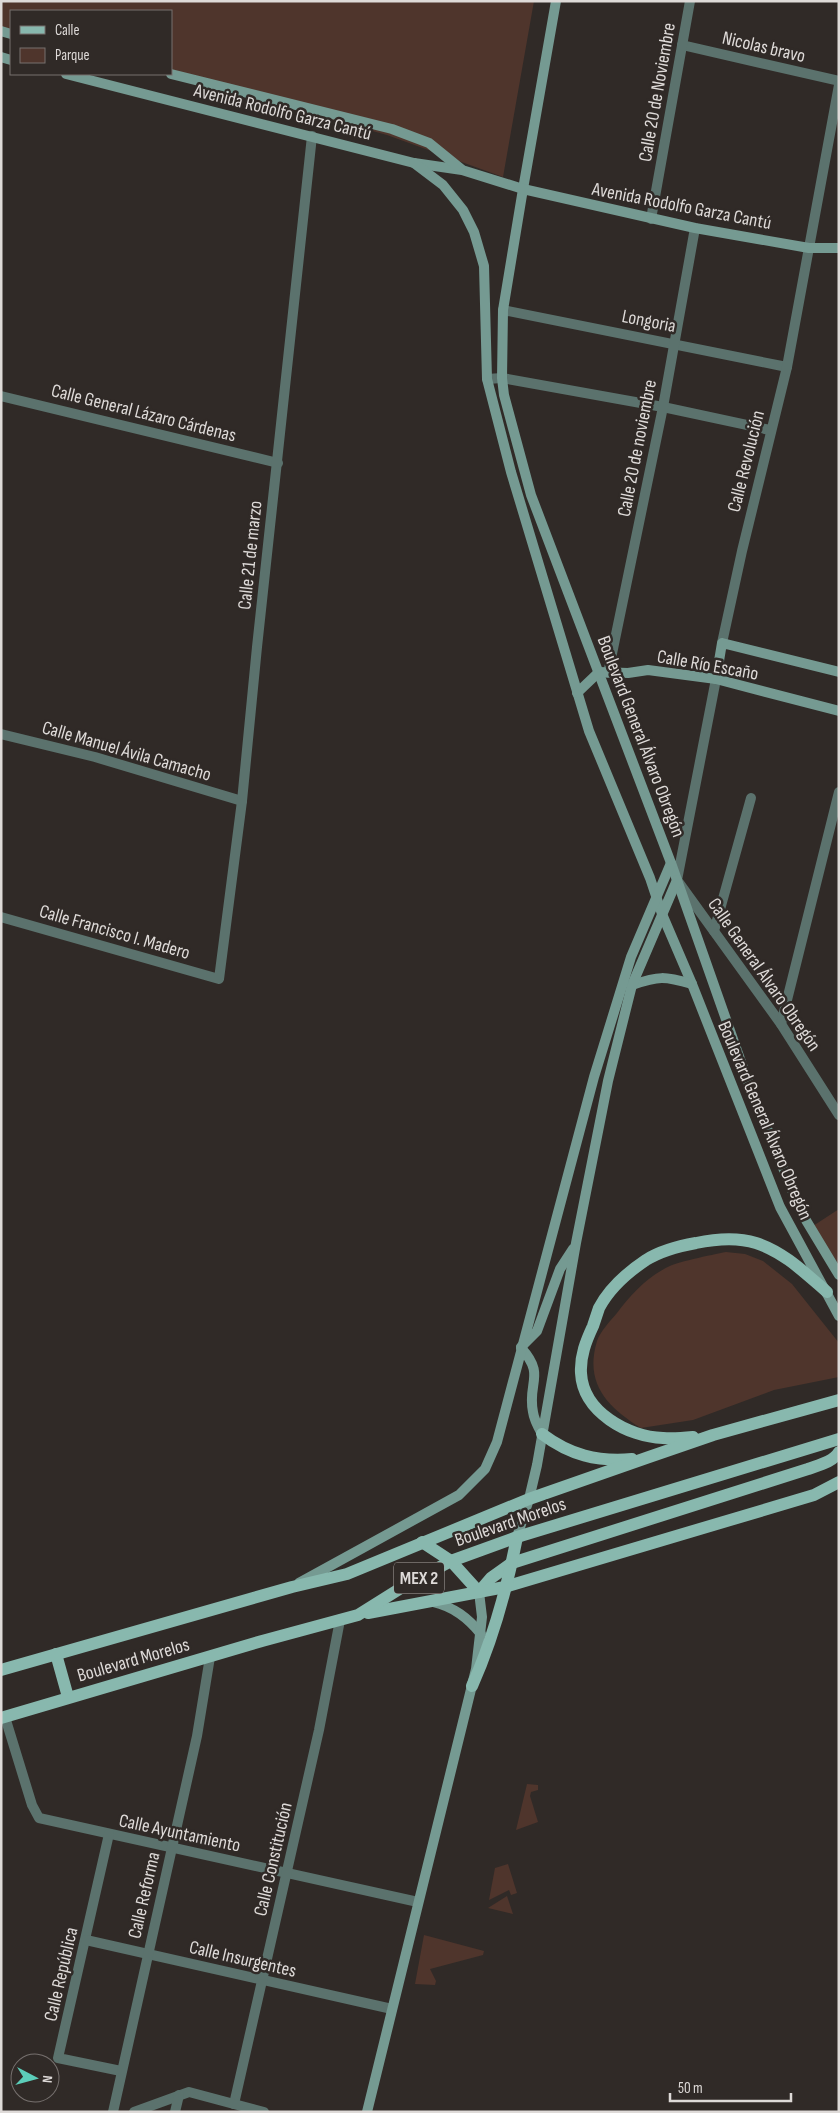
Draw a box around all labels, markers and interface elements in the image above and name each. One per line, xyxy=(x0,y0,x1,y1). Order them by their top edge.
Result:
legend xyxy=(10,10,172,75)
text: Calle xyxy=(55,21,79,40)
street label: Calle 20 de Noviembre xyxy=(634,21,681,164)
street label: Nicolas bravo xyxy=(720,27,807,68)
text: Parque xyxy=(55,46,90,65)
street label: Avenida Rodolfo Garza Cantú xyxy=(191,79,374,146)
street label: Avenida Rodolfo Garza Cantú xyxy=(589,178,773,235)
street label: Longoria xyxy=(620,305,678,338)
street label: Calle 20 de noviembre xyxy=(613,378,662,519)
street label: Calle General Lázaro Cárdenas xyxy=(49,379,239,448)
street label: Calle Revolución xyxy=(723,408,770,514)
street label: Calle 21 de marzo xyxy=(233,500,268,611)
street label: Boulevard General Álvaro Obregón xyxy=(592,633,690,840)
street label: Calle Río Escaño xyxy=(655,645,760,686)
street label: Calle Manuel Ávila Camacho xyxy=(39,716,214,787)
street label: Calle General Álvaro Obregón xyxy=(702,894,825,1056)
street label: Calle Francisco I. Madero xyxy=(37,900,193,965)
street label: Boulevard General Álvaro Obregón xyxy=(712,1018,817,1223)
street label: Boulevard Morelos xyxy=(452,1493,569,1552)
road number: MEX 2 xyxy=(394,1562,444,1594)
street label: Boulevard Morelos xyxy=(74,1633,193,1687)
street label: Calle Constitución xyxy=(249,1800,298,1918)
street label: Calle Ayuntamiento xyxy=(117,1809,243,1858)
street label: Calle Reforma xyxy=(123,1850,166,1941)
street label: Calle República xyxy=(39,1925,83,2024)
street label: Calle Insurgentes xyxy=(187,1936,299,1983)
north arrow xyxy=(10,2053,60,2103)
scale bar xyxy=(670,2070,791,2102)
text: N xyxy=(39,2075,56,2084)
text: 50 m xyxy=(678,2079,703,2098)

